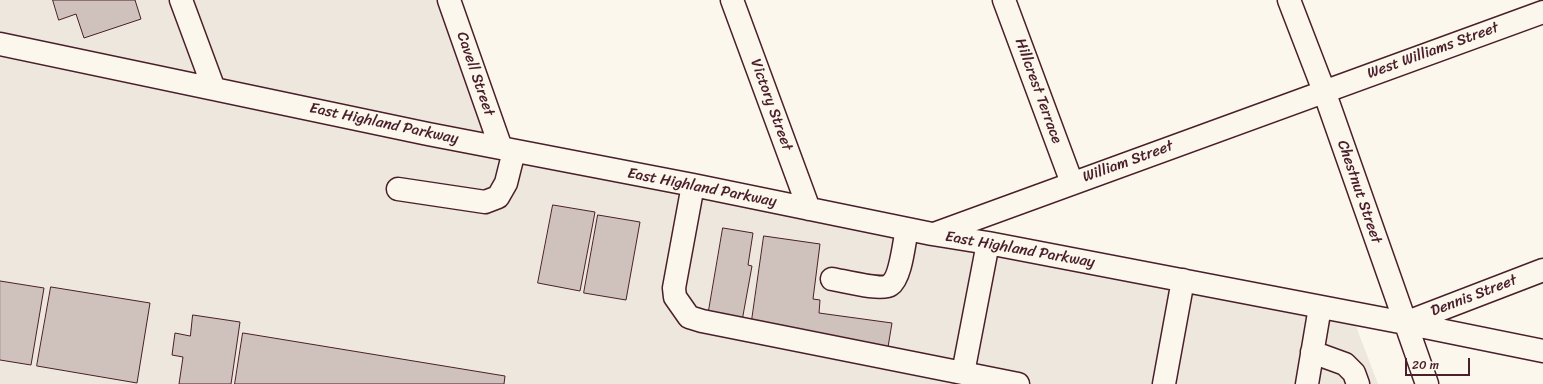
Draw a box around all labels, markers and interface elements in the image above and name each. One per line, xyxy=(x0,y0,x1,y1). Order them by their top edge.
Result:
street label: West Williams Street xyxy=(1365,19,1501,83)
street label: Cavell Street xyxy=(452,30,498,118)
street label: Hillcrest Terrace xyxy=(1011,36,1065,146)
street label: Victory Street xyxy=(746,57,796,153)
street label: East Highland Parkway xyxy=(308,99,460,149)
street label: William Street xyxy=(1080,137,1176,187)
street label: Chestnut Street xyxy=(1333,138,1385,246)
street label: East Highland Parkway xyxy=(626,165,778,211)
street label: East Highland Parkway xyxy=(944,228,1096,272)
street label: Dennis Street xyxy=(1428,271,1520,321)
scale bar xyxy=(1407,350,1472,376)
text: 20 m xyxy=(1412,354,1439,376)

